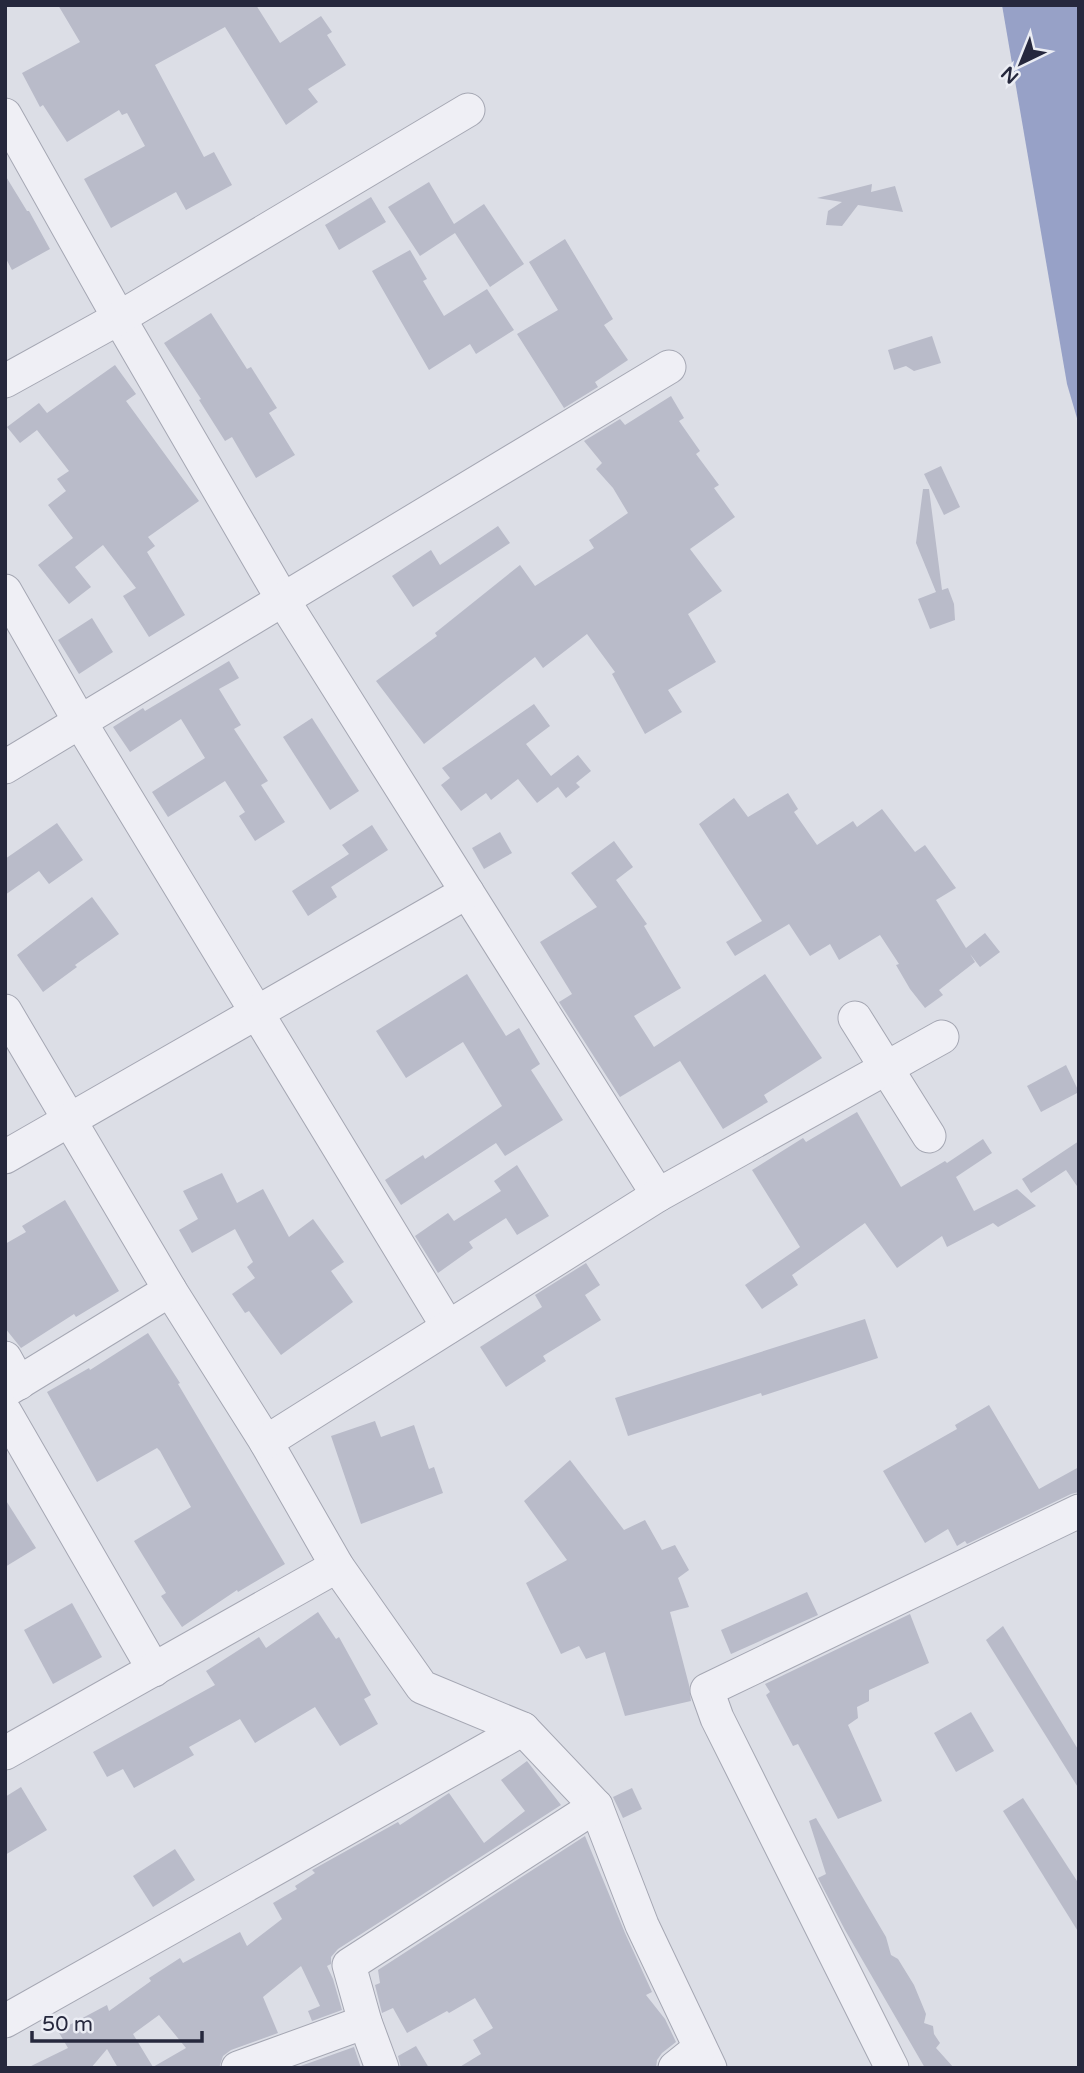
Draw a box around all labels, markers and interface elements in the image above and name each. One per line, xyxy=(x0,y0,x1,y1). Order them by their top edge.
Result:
north arrow xyxy=(986,28,1056,98)
text: N xyxy=(997,61,1023,88)
scale bar xyxy=(32,2000,201,2044)
text: 50 m xyxy=(42,2012,93,2037)

